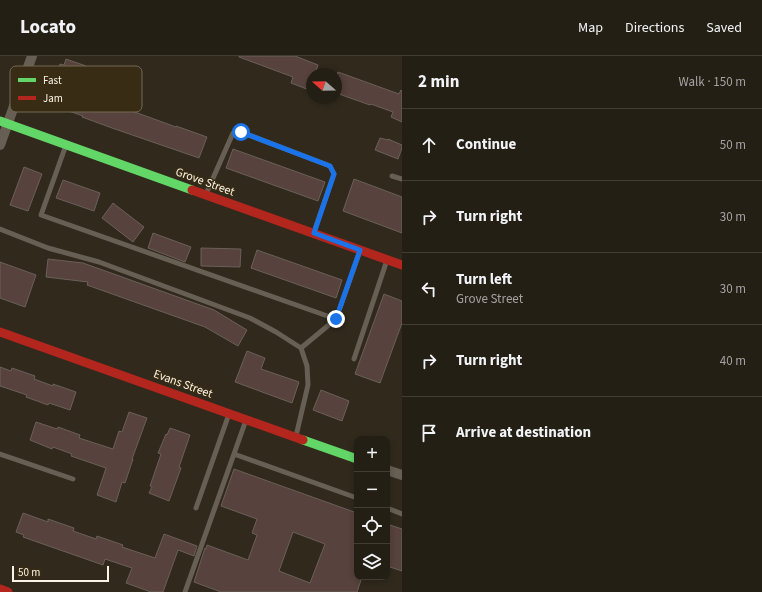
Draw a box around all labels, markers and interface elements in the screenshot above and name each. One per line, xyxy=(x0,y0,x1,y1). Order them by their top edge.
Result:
text: Locato xyxy=(20,14,76,41)
text: Map xyxy=(578,18,603,38)
text: Directions xyxy=(625,18,684,38)
text: Saved xyxy=(706,18,742,38)
legend xyxy=(10,66,142,112)
north arrow xyxy=(306,68,342,104)
text: 2 min xyxy=(418,70,459,94)
text: Fast xyxy=(43,73,62,88)
text: Walk · 150 m xyxy=(678,73,746,91)
text: Jam xyxy=(43,91,63,106)
route start xyxy=(232,123,250,141)
icon: ahead xyxy=(418,134,440,156)
text: Continue xyxy=(456,134,516,155)
text: 50 m xyxy=(720,136,746,154)
street label: Grove Street xyxy=(173,163,237,201)
icon: right xyxy=(418,206,440,228)
text: Turn right xyxy=(456,206,522,227)
text: 30 m xyxy=(720,208,746,226)
text: Turn left xyxy=(456,269,512,290)
icon: left xyxy=(418,278,440,300)
text: 30 m xyxy=(720,280,746,298)
text: Grove Street xyxy=(456,290,523,308)
route end xyxy=(327,310,345,328)
icon: right xyxy=(418,350,440,372)
text: Turn right xyxy=(456,350,522,371)
text: 40 m xyxy=(720,352,746,370)
street label: Evans Street xyxy=(151,365,215,403)
icon: arrive xyxy=(418,422,440,444)
text: Arrive at destination xyxy=(456,422,591,443)
map controls xyxy=(354,436,390,580)
button: + xyxy=(354,436,390,472)
button: − xyxy=(354,472,390,508)
button: locate xyxy=(354,508,390,544)
button: layers xyxy=(354,544,390,580)
scale bar xyxy=(12,564,109,583)
text: 50 m xyxy=(18,565,40,580)

